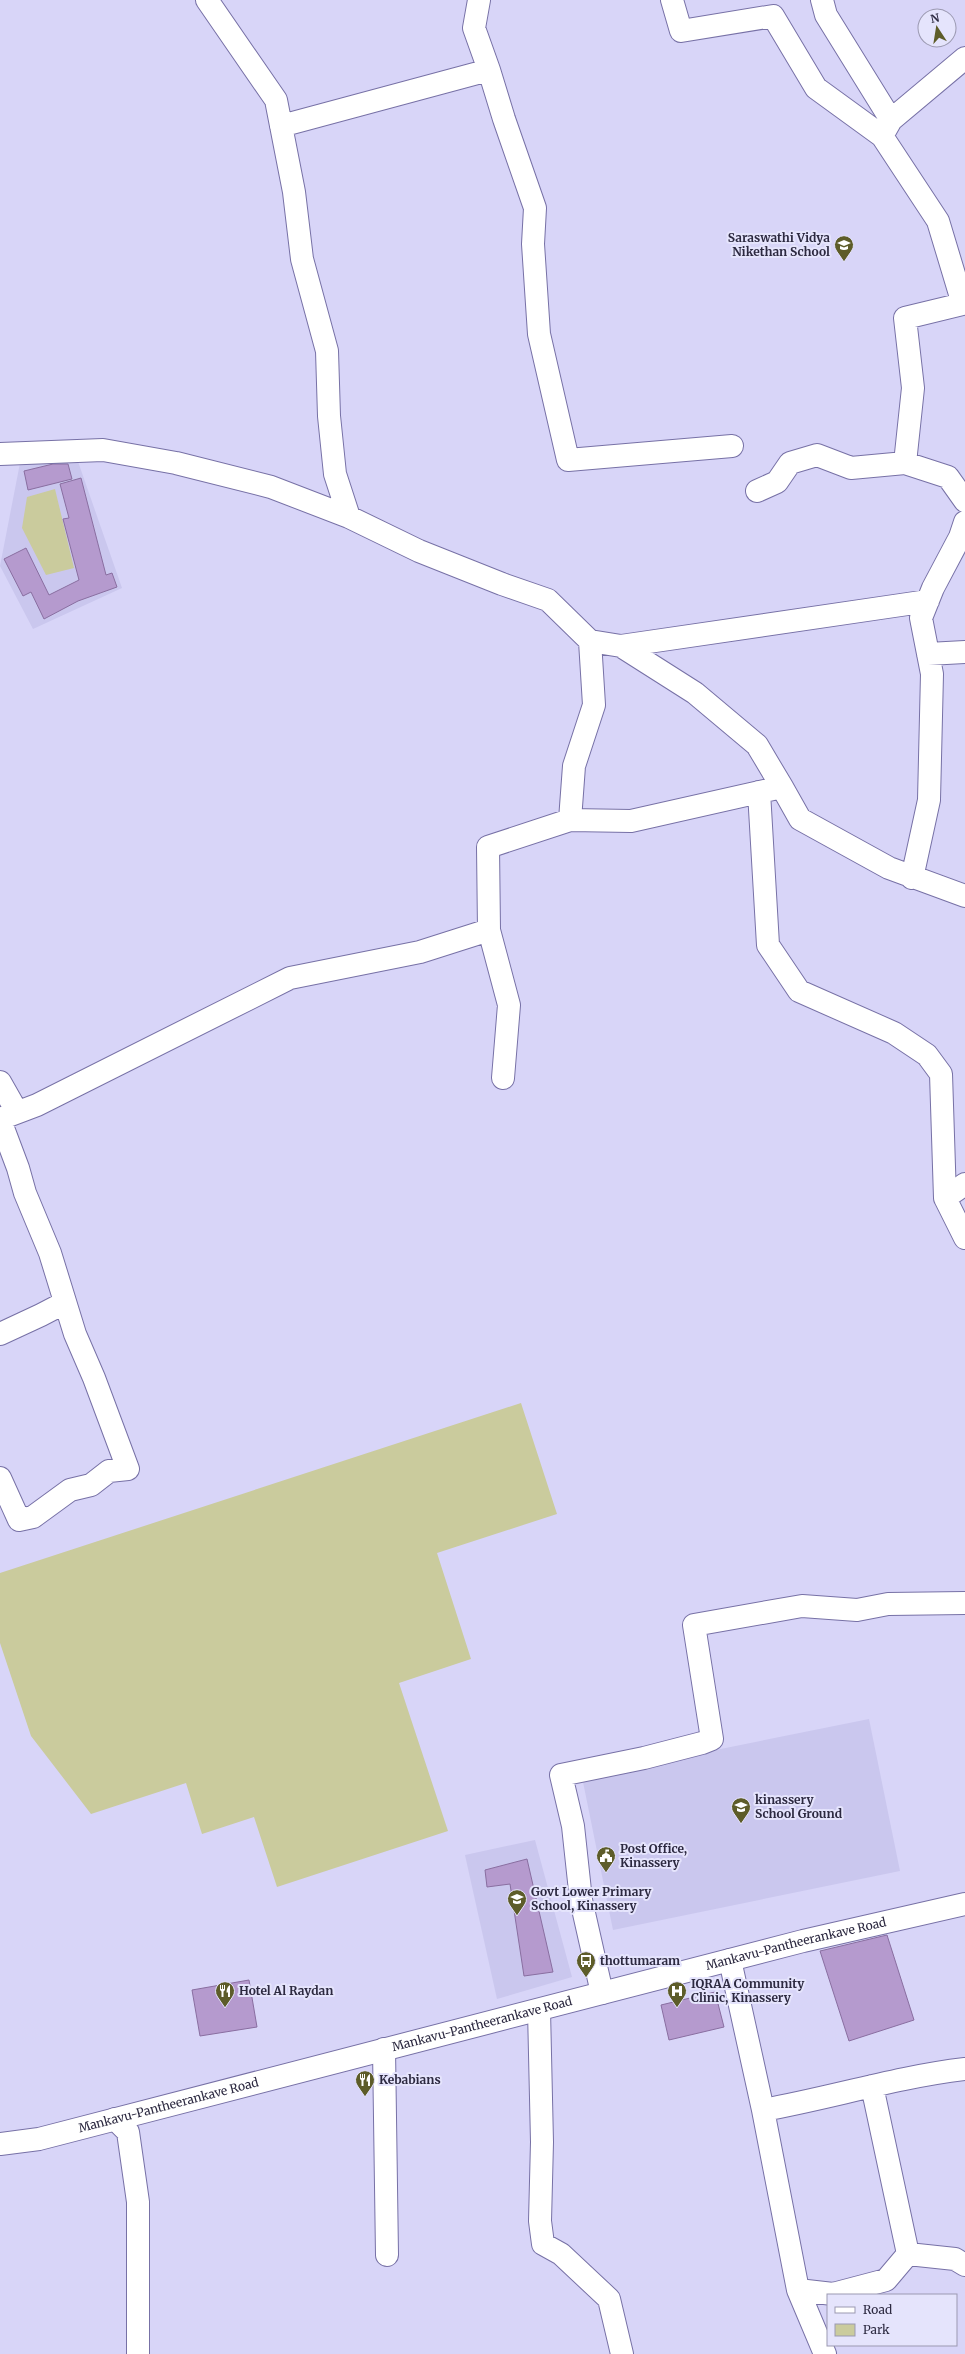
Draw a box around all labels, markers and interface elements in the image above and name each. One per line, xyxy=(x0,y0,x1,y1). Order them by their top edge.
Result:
north arrow xyxy=(917,8,957,48)
text: N xyxy=(929,10,941,26)
place label: Saraswathi Vidya Nikethan School xyxy=(728,230,830,259)
school or university icon: Saraswathi Vidya Nikethan School xyxy=(833,234,855,262)
place label: kinassery School Ground xyxy=(755,1792,843,1821)
school or university icon: kinassery School Ground xyxy=(730,1796,752,1824)
place label: Post Office, Kinassery xyxy=(620,1841,687,1870)
public building icon: Post Office, Kinassery xyxy=(595,1845,617,1873)
place label: Govt Lower Primary School, Kinassery xyxy=(531,1884,652,1913)
school or university icon: Govt Lower Primary School, Kinassery xyxy=(506,1888,528,1916)
street label: Mankavu-Pantheerankave Road xyxy=(704,1914,888,1973)
bus stop icon: thottumaram xyxy=(575,1950,597,1978)
place label: thottumaram xyxy=(600,1953,680,1968)
place label: IQRAA Community Clinic, Kinassery xyxy=(691,1976,805,2005)
restaurant icon: Hotel Al Raydan xyxy=(214,1980,236,2008)
hospital icon: IQRAA Community Clinic, Kinassery xyxy=(666,1980,688,2008)
place label: Hotel Al Raydan xyxy=(239,1983,333,1998)
street label: Mankavu-Pantheerankave Road xyxy=(390,1993,574,2054)
restaurant icon: Kebabians xyxy=(354,2069,376,2097)
place label: Kebabians xyxy=(379,2072,441,2087)
street label: Mankavu-Pantheerankave Road xyxy=(77,2074,260,2136)
legend xyxy=(827,2294,957,2346)
text: Road xyxy=(863,2302,892,2317)
text: Park xyxy=(863,2322,890,2337)

